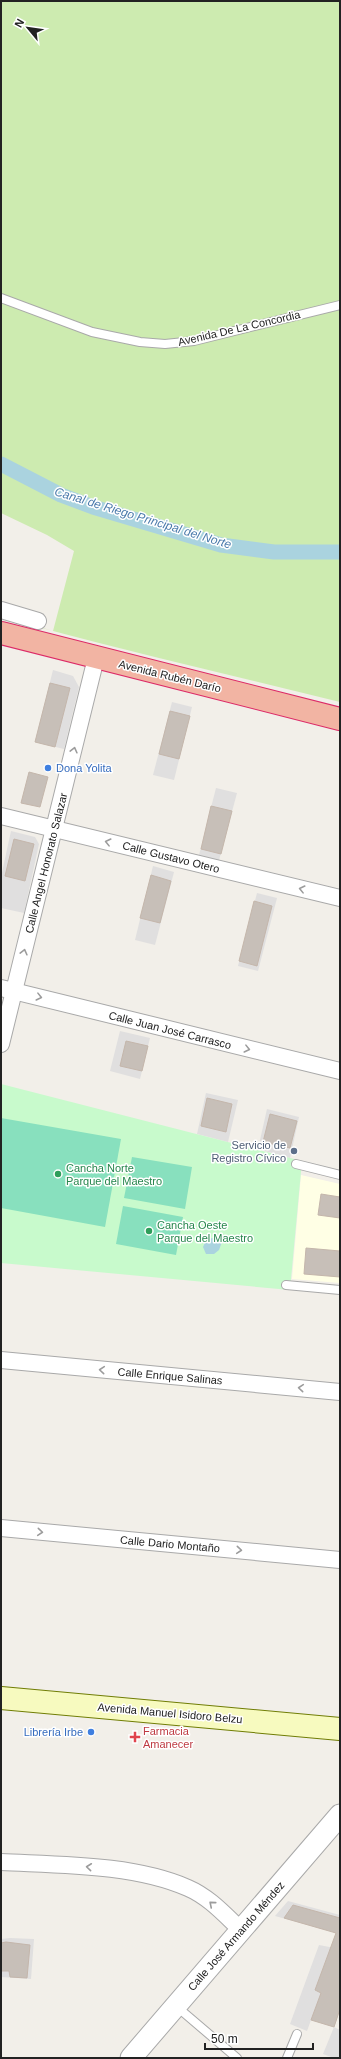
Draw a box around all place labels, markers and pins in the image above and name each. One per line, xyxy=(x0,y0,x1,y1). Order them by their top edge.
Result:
place label: Dona Yolita xyxy=(56,762,113,774)
marker: Dona Yolita xyxy=(43,763,53,773)
place label: Servicio de Registro Cívico xyxy=(211,1139,286,1164)
marker: Servicio de Registro Cívico xyxy=(289,1146,299,1156)
place label: Cancha Norte Parque del Maestro xyxy=(66,1162,162,1187)
marker: Cancha Norte Parque del Maestro xyxy=(53,1169,63,1179)
place label: Cancha Oeste Parque del Maestro xyxy=(157,1219,253,1244)
marker: Cancha Oeste Parque del Maestro xyxy=(144,1226,154,1236)
place label: Farmacia Amanecer xyxy=(143,1725,193,1750)
place label: Librería Irbe xyxy=(24,1726,83,1738)
marker: Librería Irbe xyxy=(86,1727,96,1737)
marker: Farmacia Amanecer xyxy=(130,1732,140,1742)

